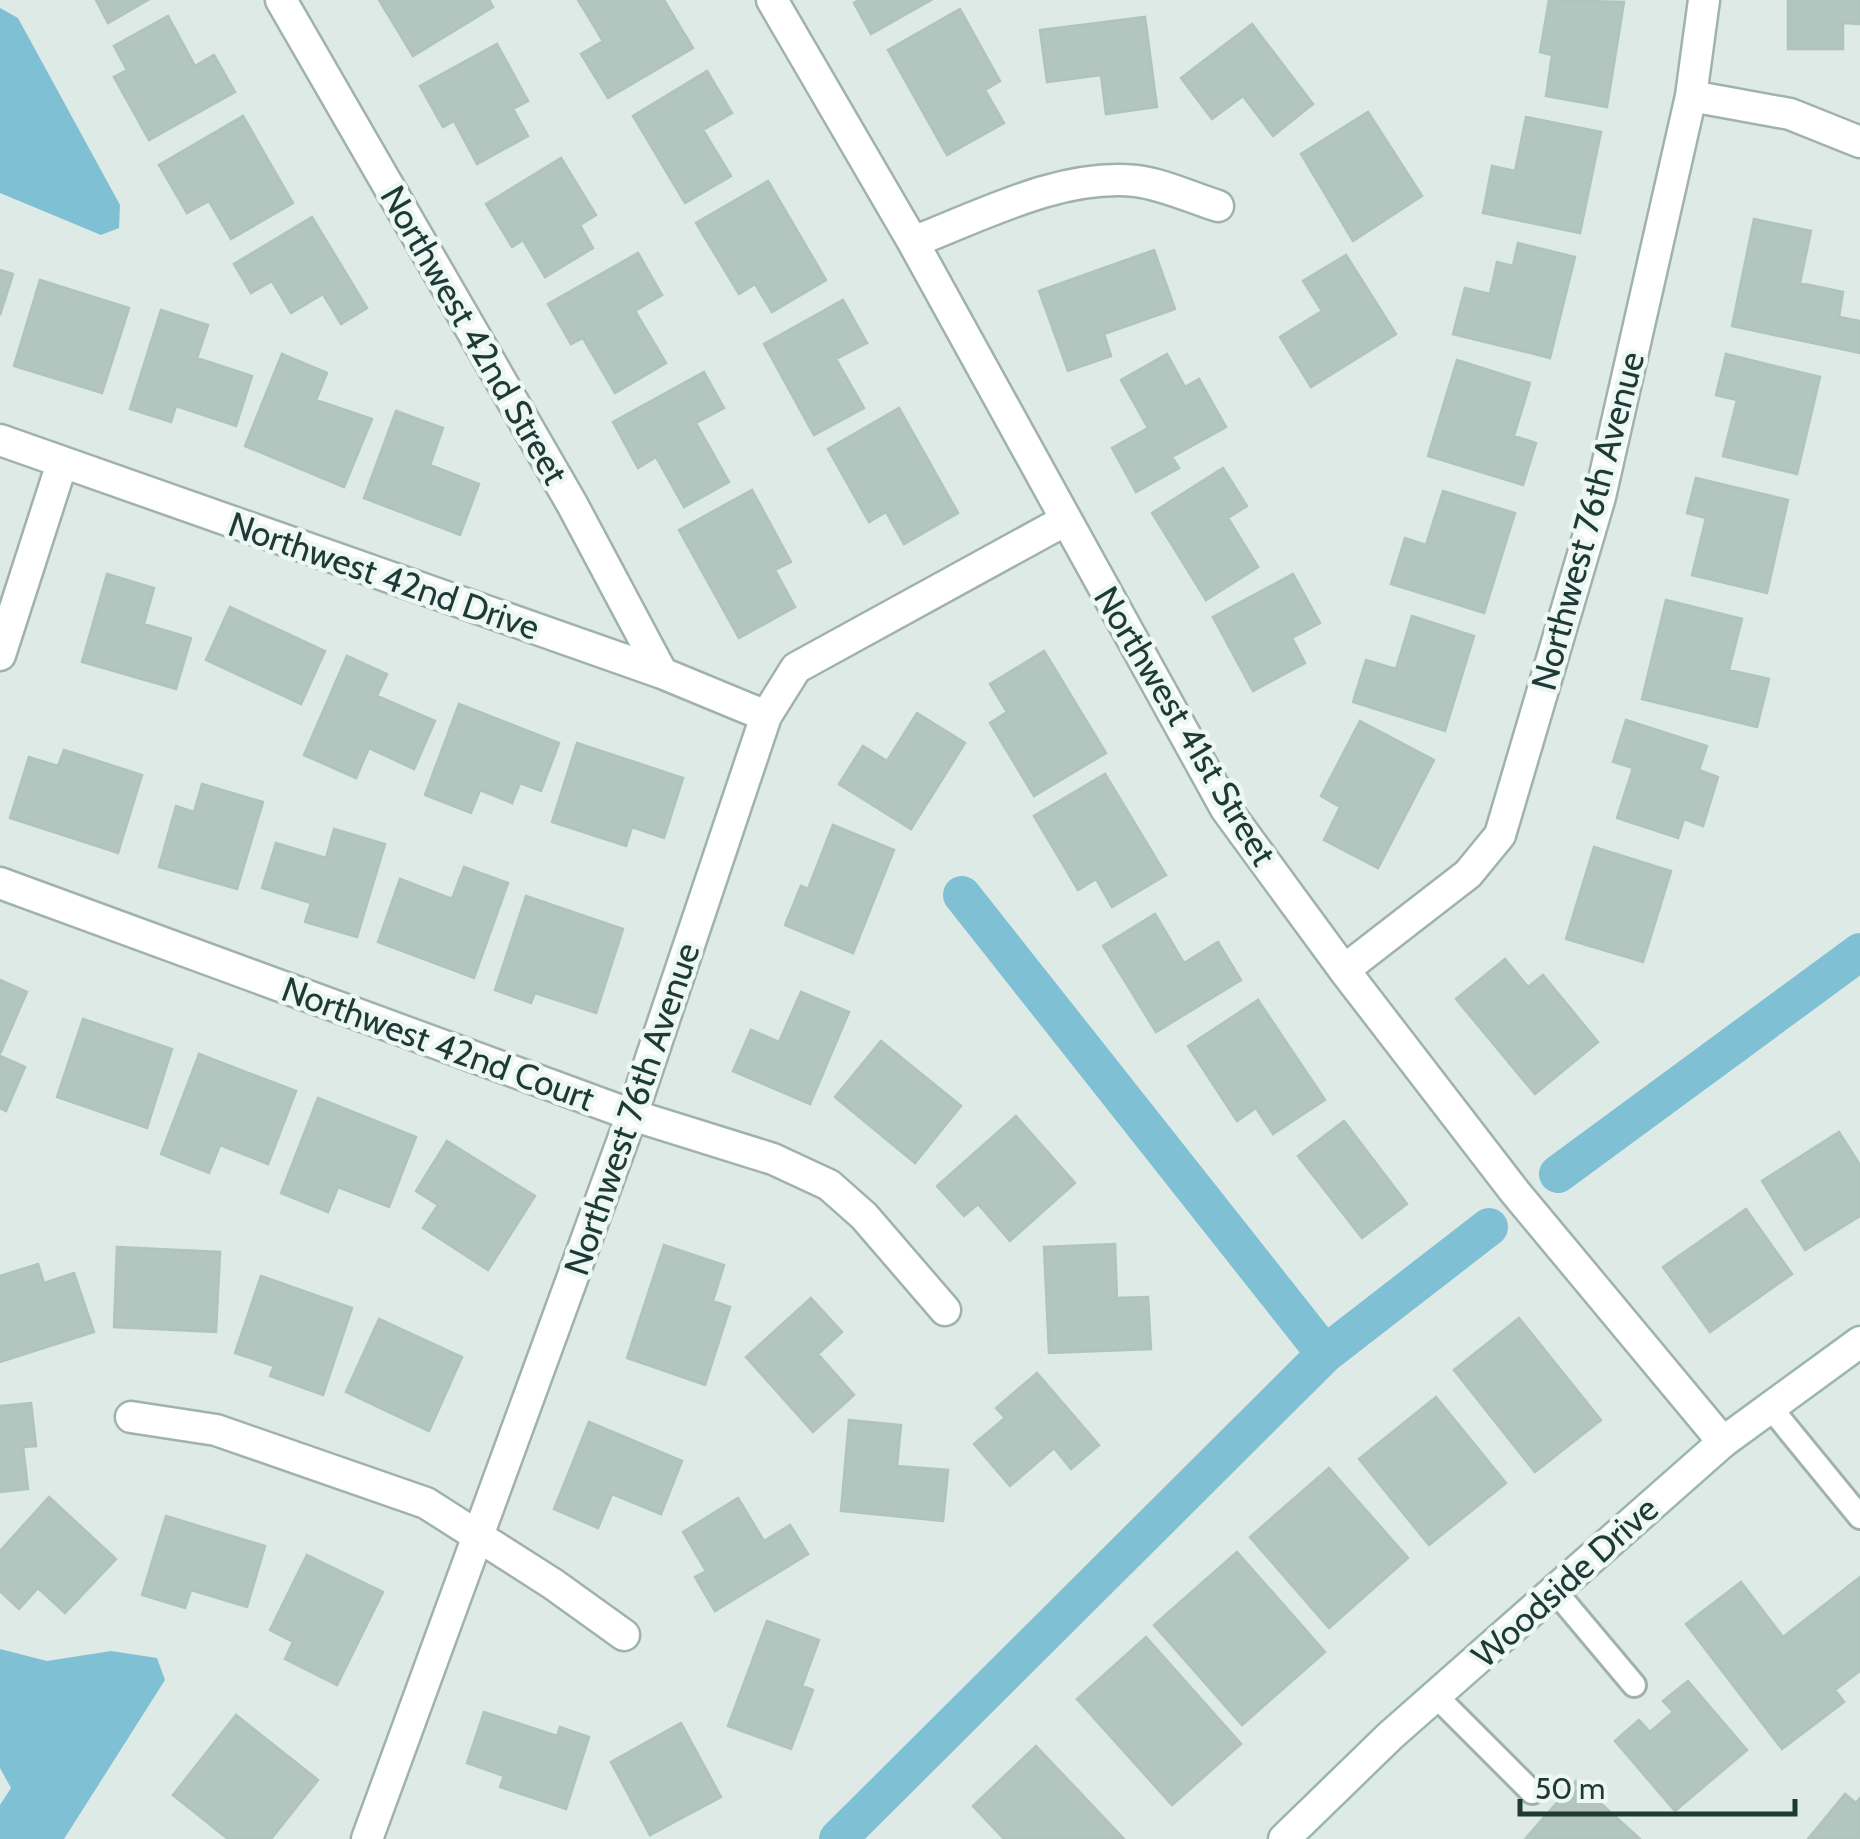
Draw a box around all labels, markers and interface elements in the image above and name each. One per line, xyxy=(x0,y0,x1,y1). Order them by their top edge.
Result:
street label: Northwest 42nd Street xyxy=(371,178,578,492)
street label: Northwest 76th Avenue xyxy=(1522,347,1653,695)
street label: Northwest 42nd Drive xyxy=(223,502,545,649)
street label: Northwest 41st Street xyxy=(1085,578,1286,873)
street label: Northwest 76th Avenue xyxy=(554,937,709,1281)
street label: Northwest 42nd Court xyxy=(276,967,600,1120)
street label: Woodside Drive xyxy=(1463,1487,1666,1676)
scale bar xyxy=(1520,1754,1795,1816)
text: 50 m xyxy=(1535,1770,1605,1807)

